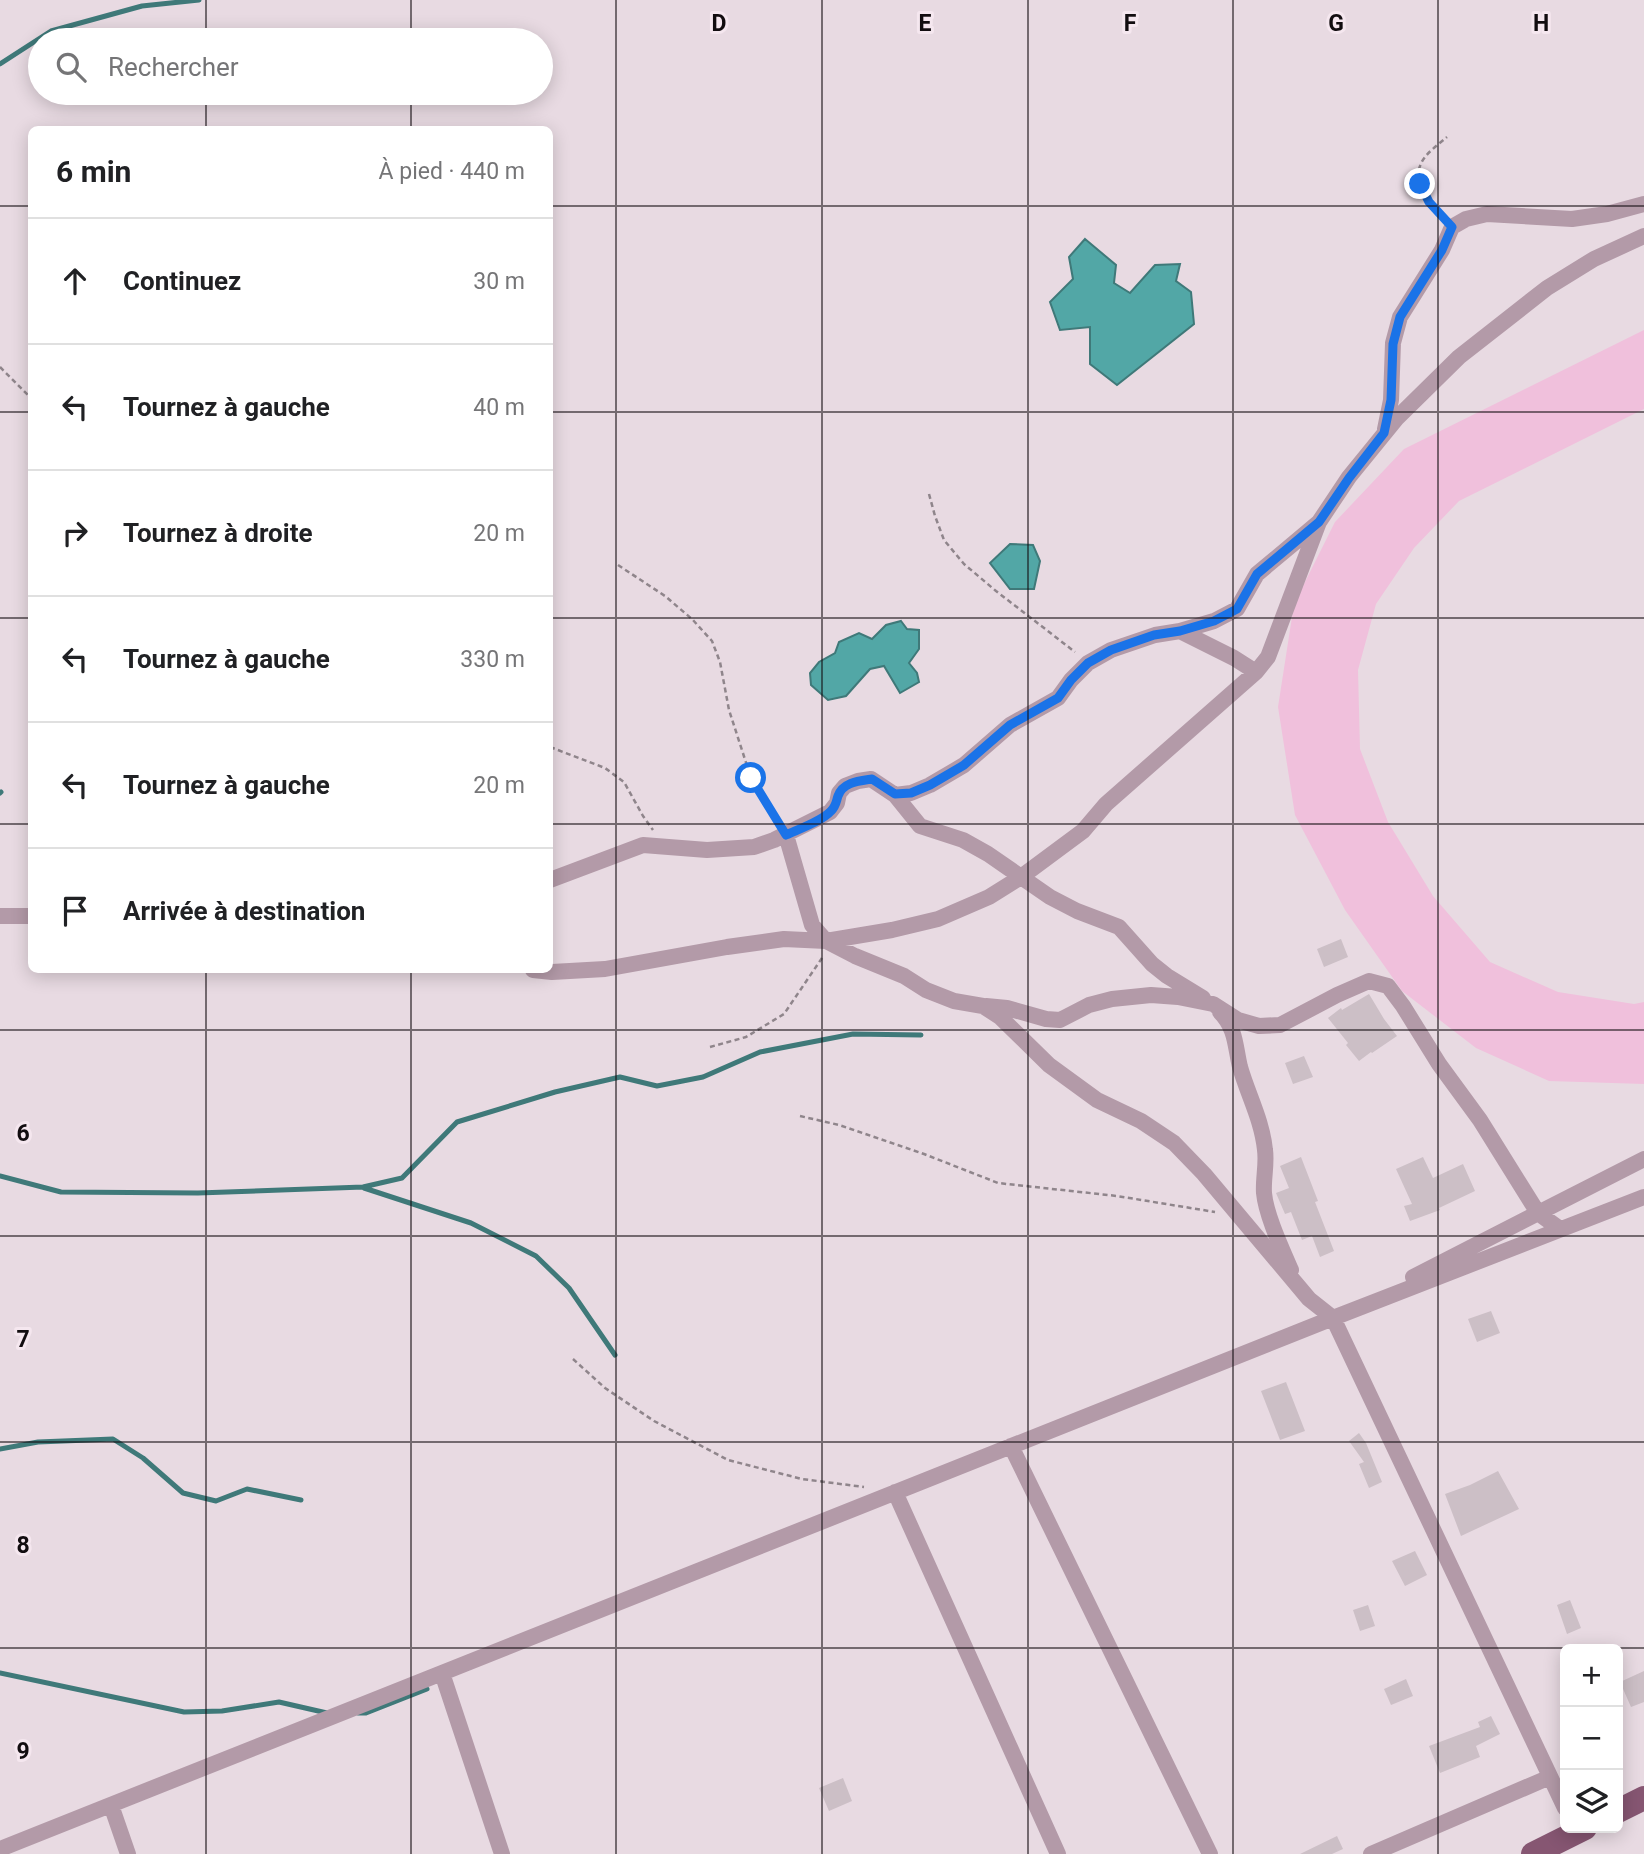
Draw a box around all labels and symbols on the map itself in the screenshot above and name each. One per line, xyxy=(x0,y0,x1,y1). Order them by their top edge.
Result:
text: D xyxy=(712,10,726,37)
text: E xyxy=(919,10,932,37)
text: F xyxy=(1124,10,1137,37)
text: G xyxy=(1328,10,1344,37)
text: H xyxy=(1533,10,1549,37)
route end xyxy=(1404,168,1435,199)
route start xyxy=(735,762,766,793)
text: 6 xyxy=(16,1120,30,1147)
text: 7 xyxy=(16,1326,30,1353)
text: 8 xyxy=(16,1532,30,1559)
text: 9 xyxy=(16,1738,30,1765)

